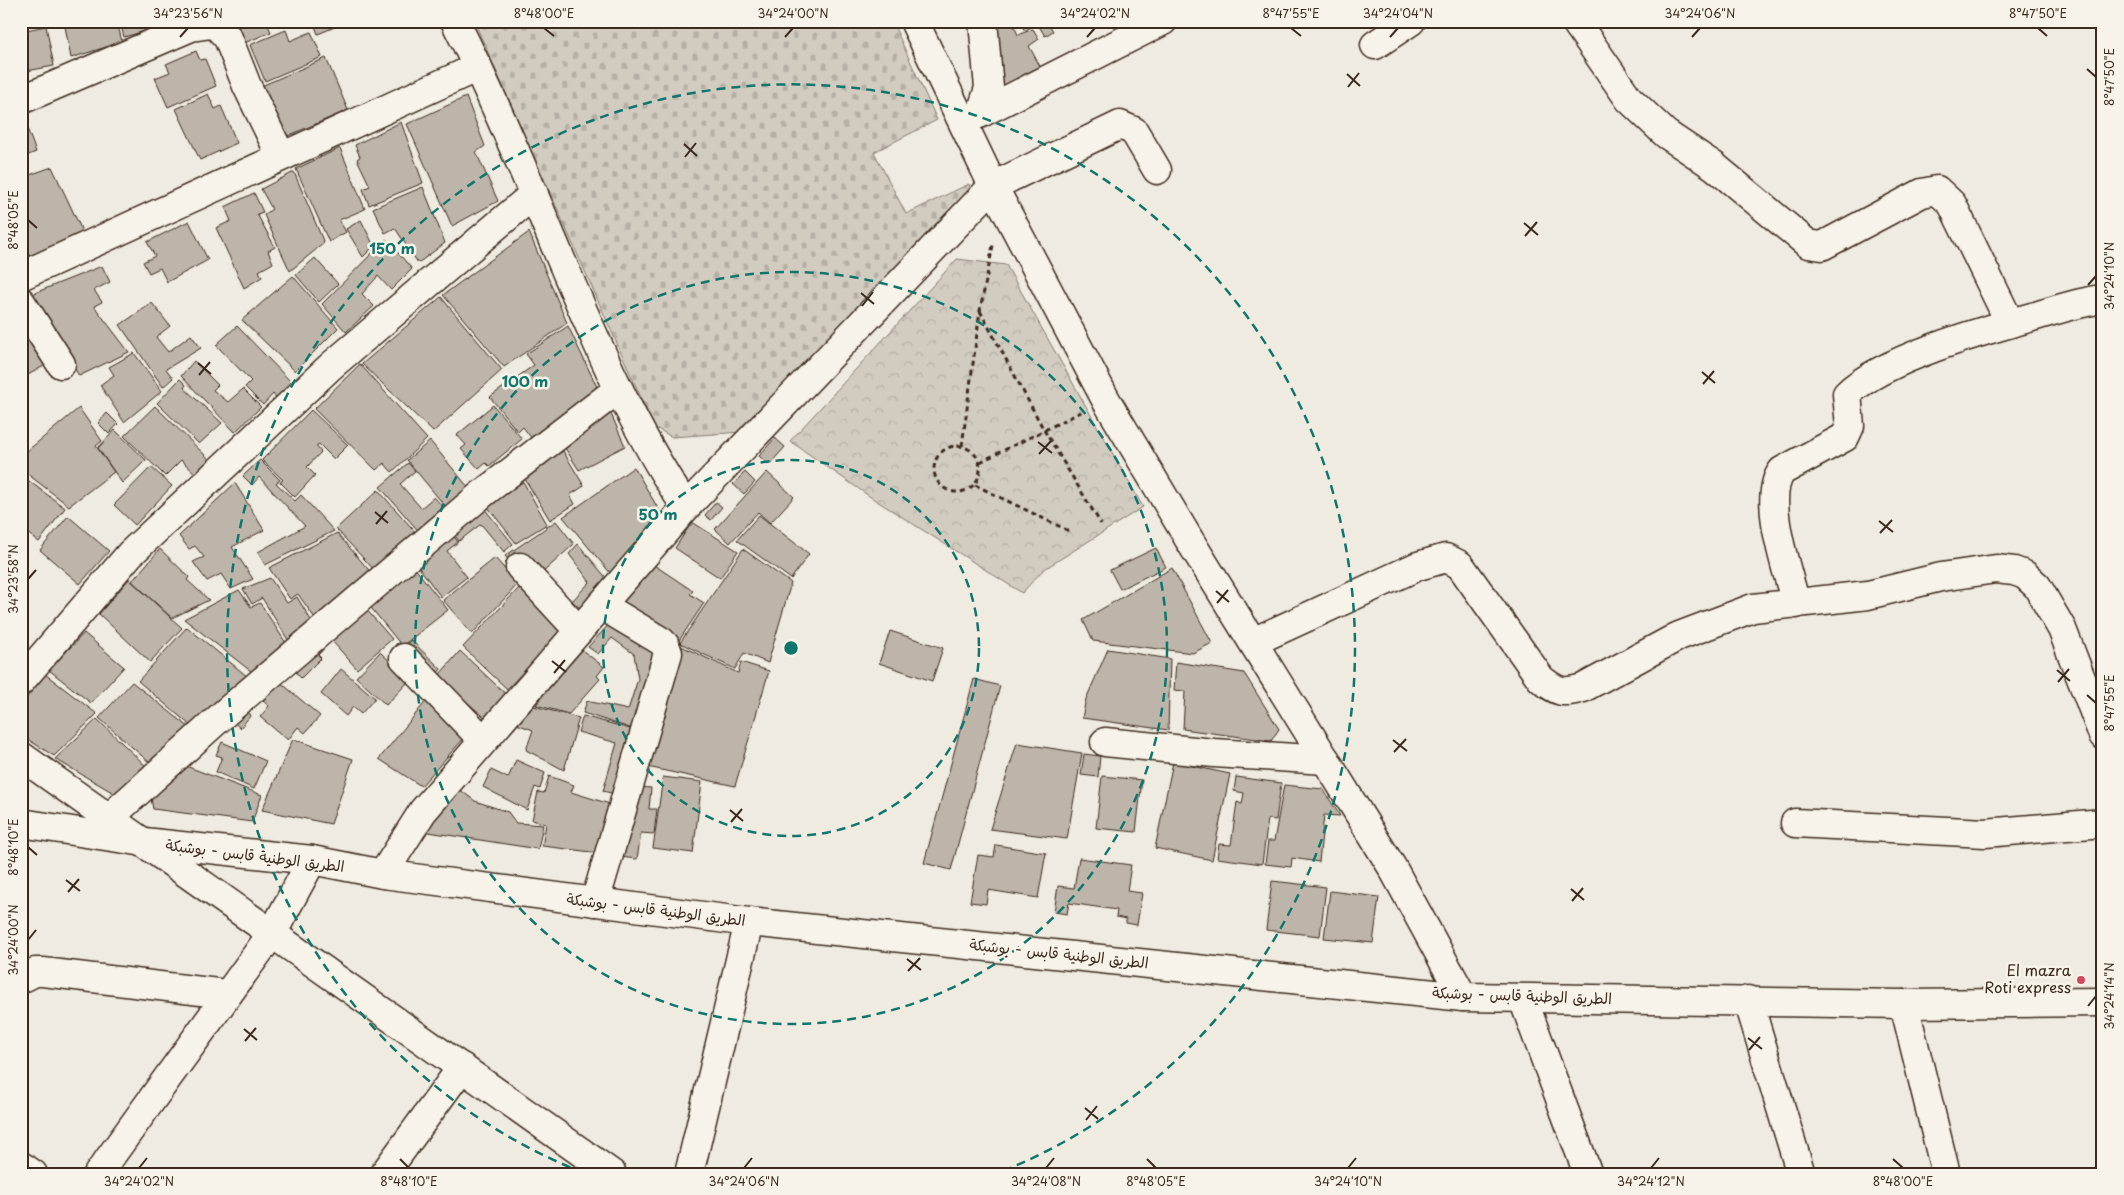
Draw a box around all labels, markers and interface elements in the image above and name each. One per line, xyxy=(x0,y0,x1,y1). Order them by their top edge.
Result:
text: 34°23'56"N xyxy=(153,4,223,22)
text: 8°48'00"E xyxy=(514,4,574,22)
text: 34°24'00"N xyxy=(757,4,829,22)
text: 34°24'02"N xyxy=(1060,4,1130,22)
text: 8°47'55"E xyxy=(1262,4,1320,22)
text: 34°24'04"N xyxy=(1363,4,1433,22)
text: 34°24'06"N xyxy=(1665,4,1735,22)
text: 8°47'50"E xyxy=(2009,4,2067,22)
text: 8°47'50"E xyxy=(2100,48,2118,106)
text: 8°48'05"E xyxy=(4,190,22,250)
text: 150 m xyxy=(369,236,415,259)
text: 34°24'10"N xyxy=(2100,242,2118,310)
text: 100 m xyxy=(502,369,548,392)
text: 50 m xyxy=(639,502,677,525)
text: 34°23'58"N xyxy=(4,544,22,614)
centre of rings xyxy=(782,639,800,657)
text: 8°47'55"E xyxy=(2100,674,2118,732)
text: 8°48'10"E xyxy=(4,818,22,876)
street label: الطريق الوطنية قابس - بوشبكة xyxy=(165,832,346,877)
street label: الطريق الوطنية قابس - بوشبكة xyxy=(566,886,747,931)
text: 34°24'00"N xyxy=(4,904,22,976)
street label: الطريق الوطنية قابس - بوشبكة xyxy=(969,932,1150,973)
place label: El mazra Roti express xyxy=(1984,958,2072,998)
text: 34°24'14"N xyxy=(2100,962,2118,1030)
marker: El mazra Roti express xyxy=(2075,974,2087,986)
street label: الطريق الوطنية قابس - بوشبكة xyxy=(1432,980,1612,1009)
text: 34°24'02"N xyxy=(104,1172,174,1190)
text: 8°48'10"E xyxy=(380,1172,438,1190)
text: 34°24'06"N xyxy=(709,1172,779,1190)
text: 34°24'08"N xyxy=(1011,1172,1081,1190)
text: 8°48'05"E xyxy=(1126,1172,1186,1190)
text: 34°24'10"N xyxy=(1314,1172,1382,1190)
text: 34°24'12"N xyxy=(1617,1172,1685,1190)
text: 8°48'00"E xyxy=(1873,1172,1933,1190)

